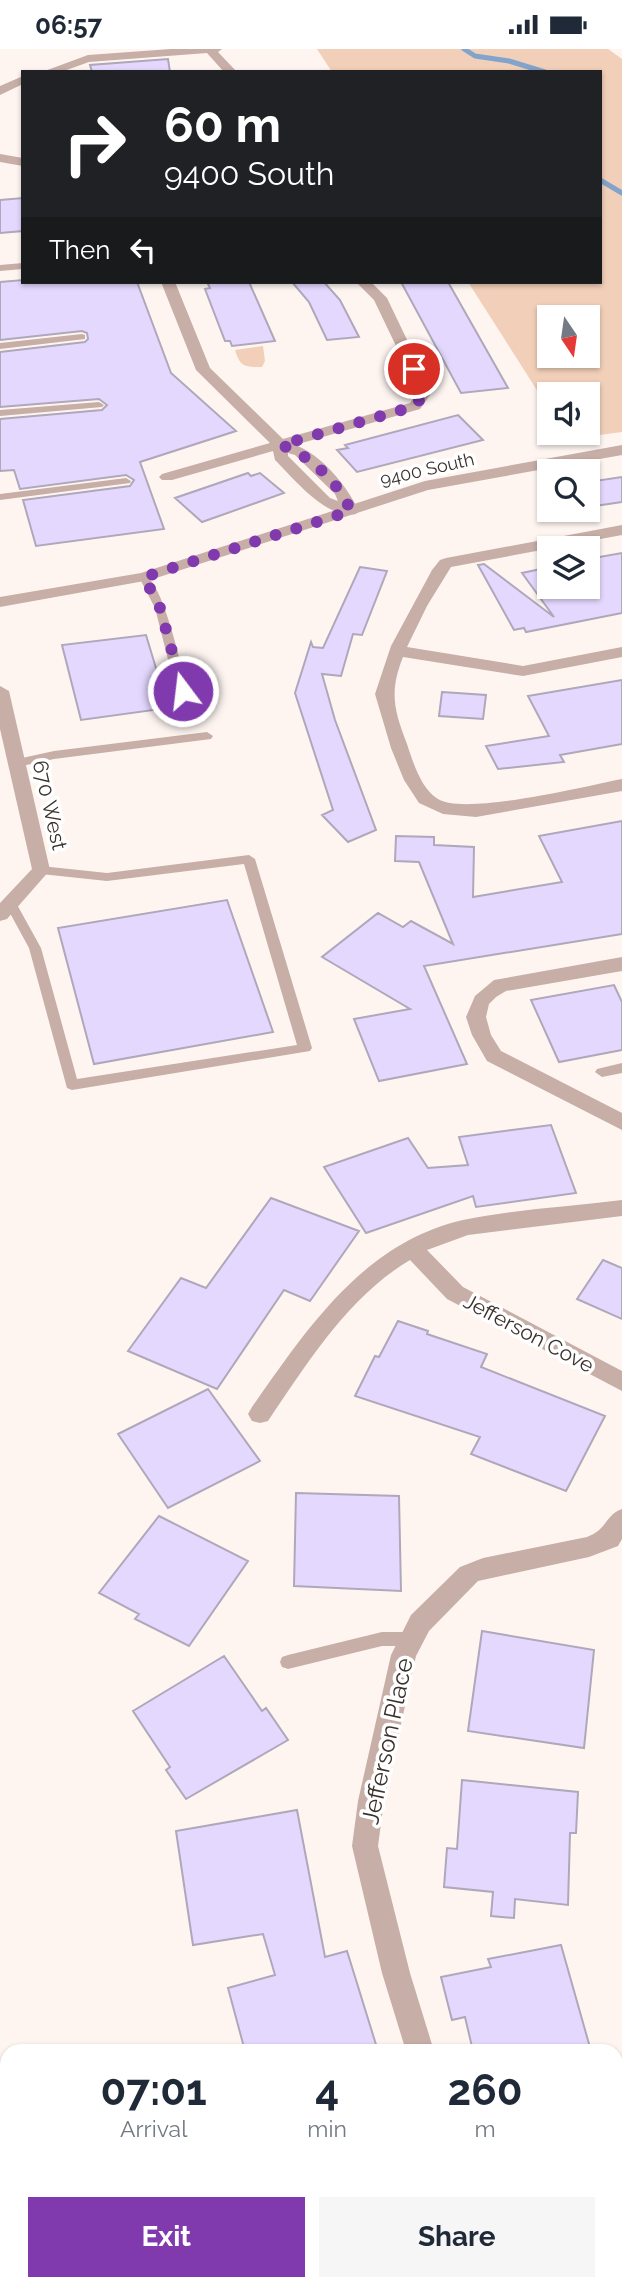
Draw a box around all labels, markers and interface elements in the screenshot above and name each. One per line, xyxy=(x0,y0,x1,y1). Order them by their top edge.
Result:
text: 06:57 xyxy=(35,10,102,40)
text: 60 m xyxy=(164,96,281,153)
icon: right xyxy=(49,98,140,189)
text: 9400 South xyxy=(164,155,334,192)
icon: left xyxy=(124,231,162,269)
text: Then xyxy=(49,235,110,265)
north arrow xyxy=(537,305,600,367)
map controls xyxy=(537,305,600,599)
pin xyxy=(384,339,444,399)
icon: arrive xyxy=(395,350,433,388)
button: sound xyxy=(537,382,600,445)
street label: 9400 South xyxy=(378,448,476,490)
button: search xyxy=(537,459,600,522)
button: layers xyxy=(537,536,600,599)
position arrow xyxy=(146,654,220,728)
street label: 670 West xyxy=(28,758,72,852)
street label: Jefferson Cove xyxy=(460,1288,598,1378)
street label: Jefferson Place xyxy=(355,1655,419,1827)
text: 07:01 xyxy=(101,2066,207,2115)
text: 4 xyxy=(315,2066,339,2115)
text: 260 xyxy=(447,2066,522,2115)
text: Arrival xyxy=(120,2115,187,2142)
text: min xyxy=(307,2115,347,2142)
text: m xyxy=(474,2115,496,2142)
button: Exit xyxy=(28,2197,305,2277)
button: Share xyxy=(319,2197,595,2277)

